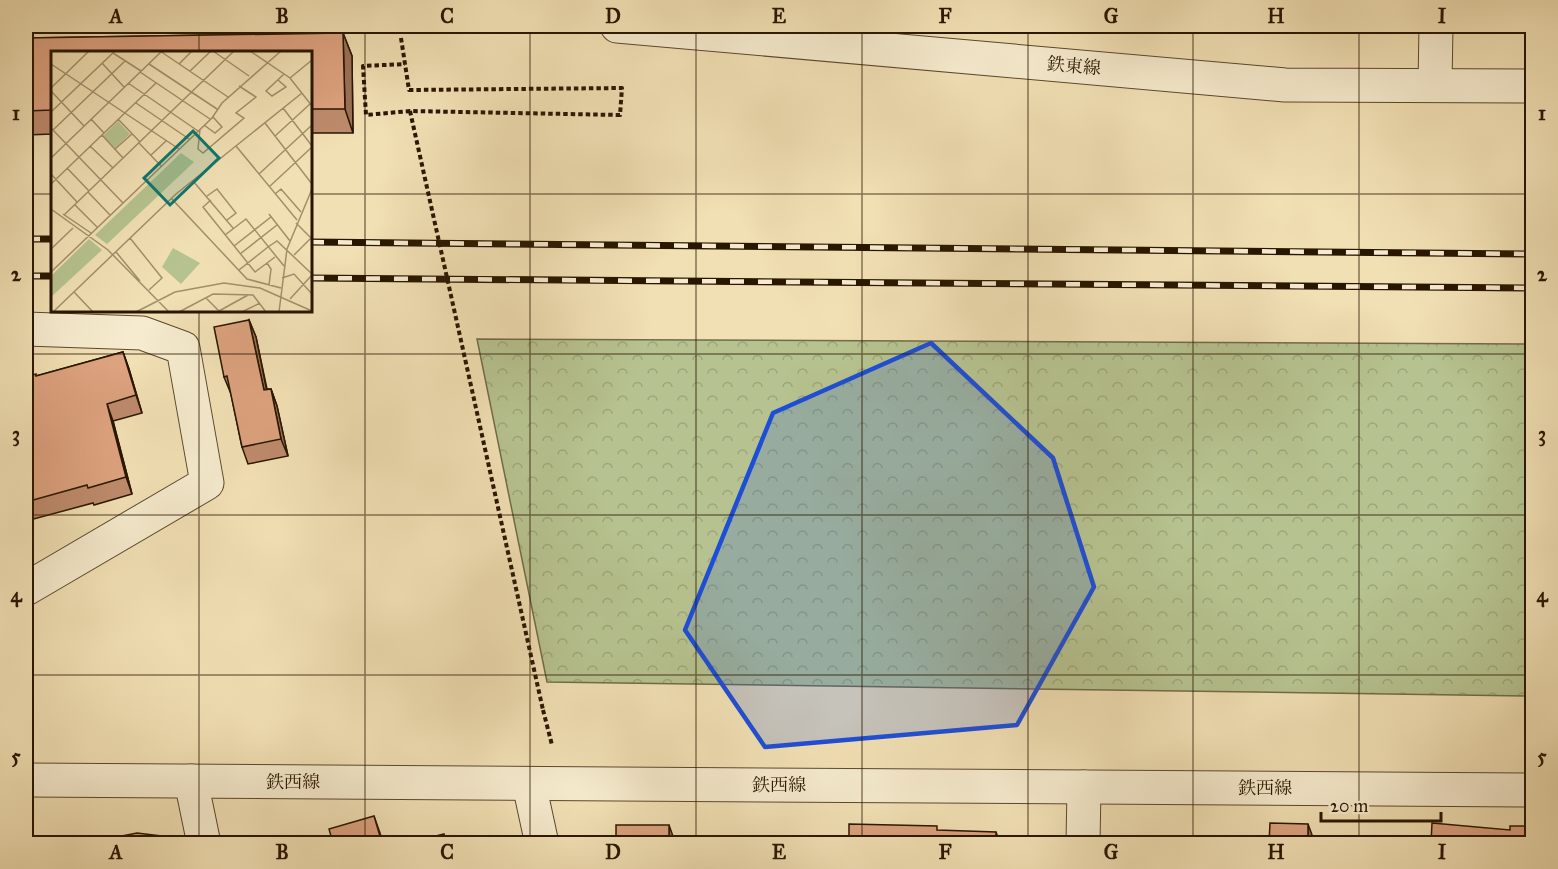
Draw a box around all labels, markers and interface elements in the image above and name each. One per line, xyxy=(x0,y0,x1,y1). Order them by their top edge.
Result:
text: A xyxy=(107,4,123,28)
text: B xyxy=(275,4,289,28)
text: C xyxy=(440,4,454,28)
text: D xyxy=(605,4,621,28)
text: E xyxy=(772,4,787,28)
text: F xyxy=(938,4,952,28)
text: G xyxy=(1104,4,1119,28)
text: H xyxy=(1267,4,1285,28)
text: I xyxy=(1438,4,1447,28)
inset map xyxy=(51,51,312,312)
street label: 鉄東線 xyxy=(1046,53,1102,79)
text: 1 xyxy=(12,101,20,125)
text: 1 xyxy=(1538,101,1546,125)
text: 2 xyxy=(11,262,22,286)
text: 2 xyxy=(1537,262,1548,286)
text: 3 xyxy=(12,422,20,447)
text: 3 xyxy=(1538,422,1546,447)
text: 4 xyxy=(10,583,22,608)
text: 4 xyxy=(1536,583,1548,608)
text: 5 xyxy=(11,744,21,768)
text: 5 xyxy=(1537,744,1547,768)
street label: 鉄西線 xyxy=(266,771,320,793)
street label: 鉄西線 xyxy=(752,774,806,796)
street label: 鉄西線 xyxy=(1238,777,1292,799)
scale bar xyxy=(1321,785,1441,823)
text: 20 m xyxy=(1330,795,1368,817)
text: A xyxy=(107,840,123,864)
text: B xyxy=(275,840,289,864)
text: C xyxy=(440,840,454,864)
text: D xyxy=(605,840,621,864)
text: E xyxy=(772,840,787,864)
text: F xyxy=(938,840,952,864)
text: G xyxy=(1104,840,1119,864)
text: H xyxy=(1267,840,1285,864)
text: I xyxy=(1438,840,1447,864)

